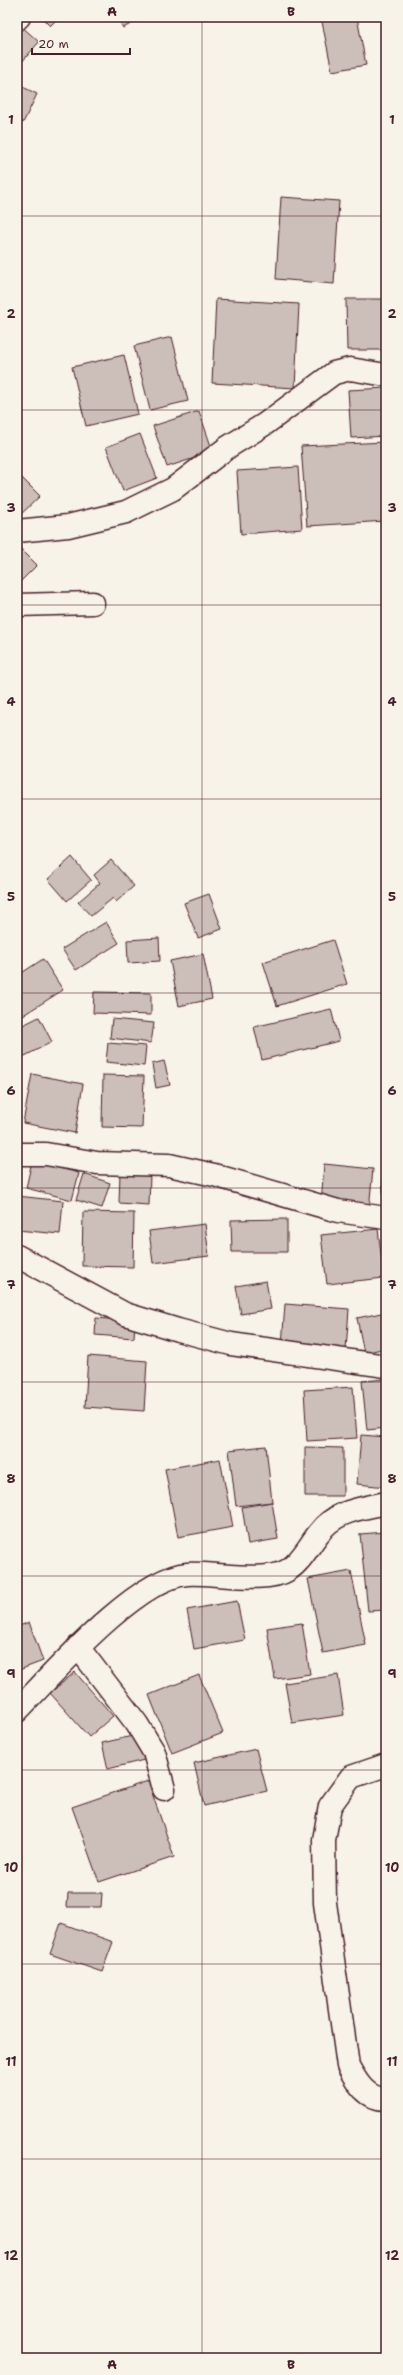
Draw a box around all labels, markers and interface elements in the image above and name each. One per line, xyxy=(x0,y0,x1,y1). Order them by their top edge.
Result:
text: A xyxy=(107,3,117,20)
text: B xyxy=(287,3,295,20)
scale bar xyxy=(32,30,130,56)
text: 20 m xyxy=(38,36,69,52)
text: 1 xyxy=(8,111,14,128)
text: 1 xyxy=(389,111,395,128)
text: 2 xyxy=(6,305,16,322)
text: 2 xyxy=(387,305,397,322)
text: 3 xyxy=(6,499,16,516)
text: 3 xyxy=(387,499,397,516)
text: 4 xyxy=(6,693,16,710)
text: 4 xyxy=(387,693,397,710)
text: 5 xyxy=(7,888,15,905)
text: 5 xyxy=(388,888,396,905)
text: 6 xyxy=(6,1082,16,1099)
text: 6 xyxy=(387,1082,397,1099)
text: 7 xyxy=(6,1276,16,1293)
text: 7 xyxy=(387,1276,397,1293)
text: 8 xyxy=(6,1470,16,1487)
text: 8 xyxy=(387,1470,397,1487)
text: 9 xyxy=(6,1665,16,1682)
text: 9 xyxy=(387,1665,397,1682)
text: 10 xyxy=(4,1859,18,1876)
text: 10 xyxy=(385,1859,399,1876)
text: 11 xyxy=(5,2053,17,2070)
text: 11 xyxy=(386,2053,398,2070)
text: 12 xyxy=(4,2247,18,2264)
text: 12 xyxy=(385,2247,399,2264)
text: A xyxy=(107,2356,117,2373)
text: B xyxy=(287,2356,295,2373)

